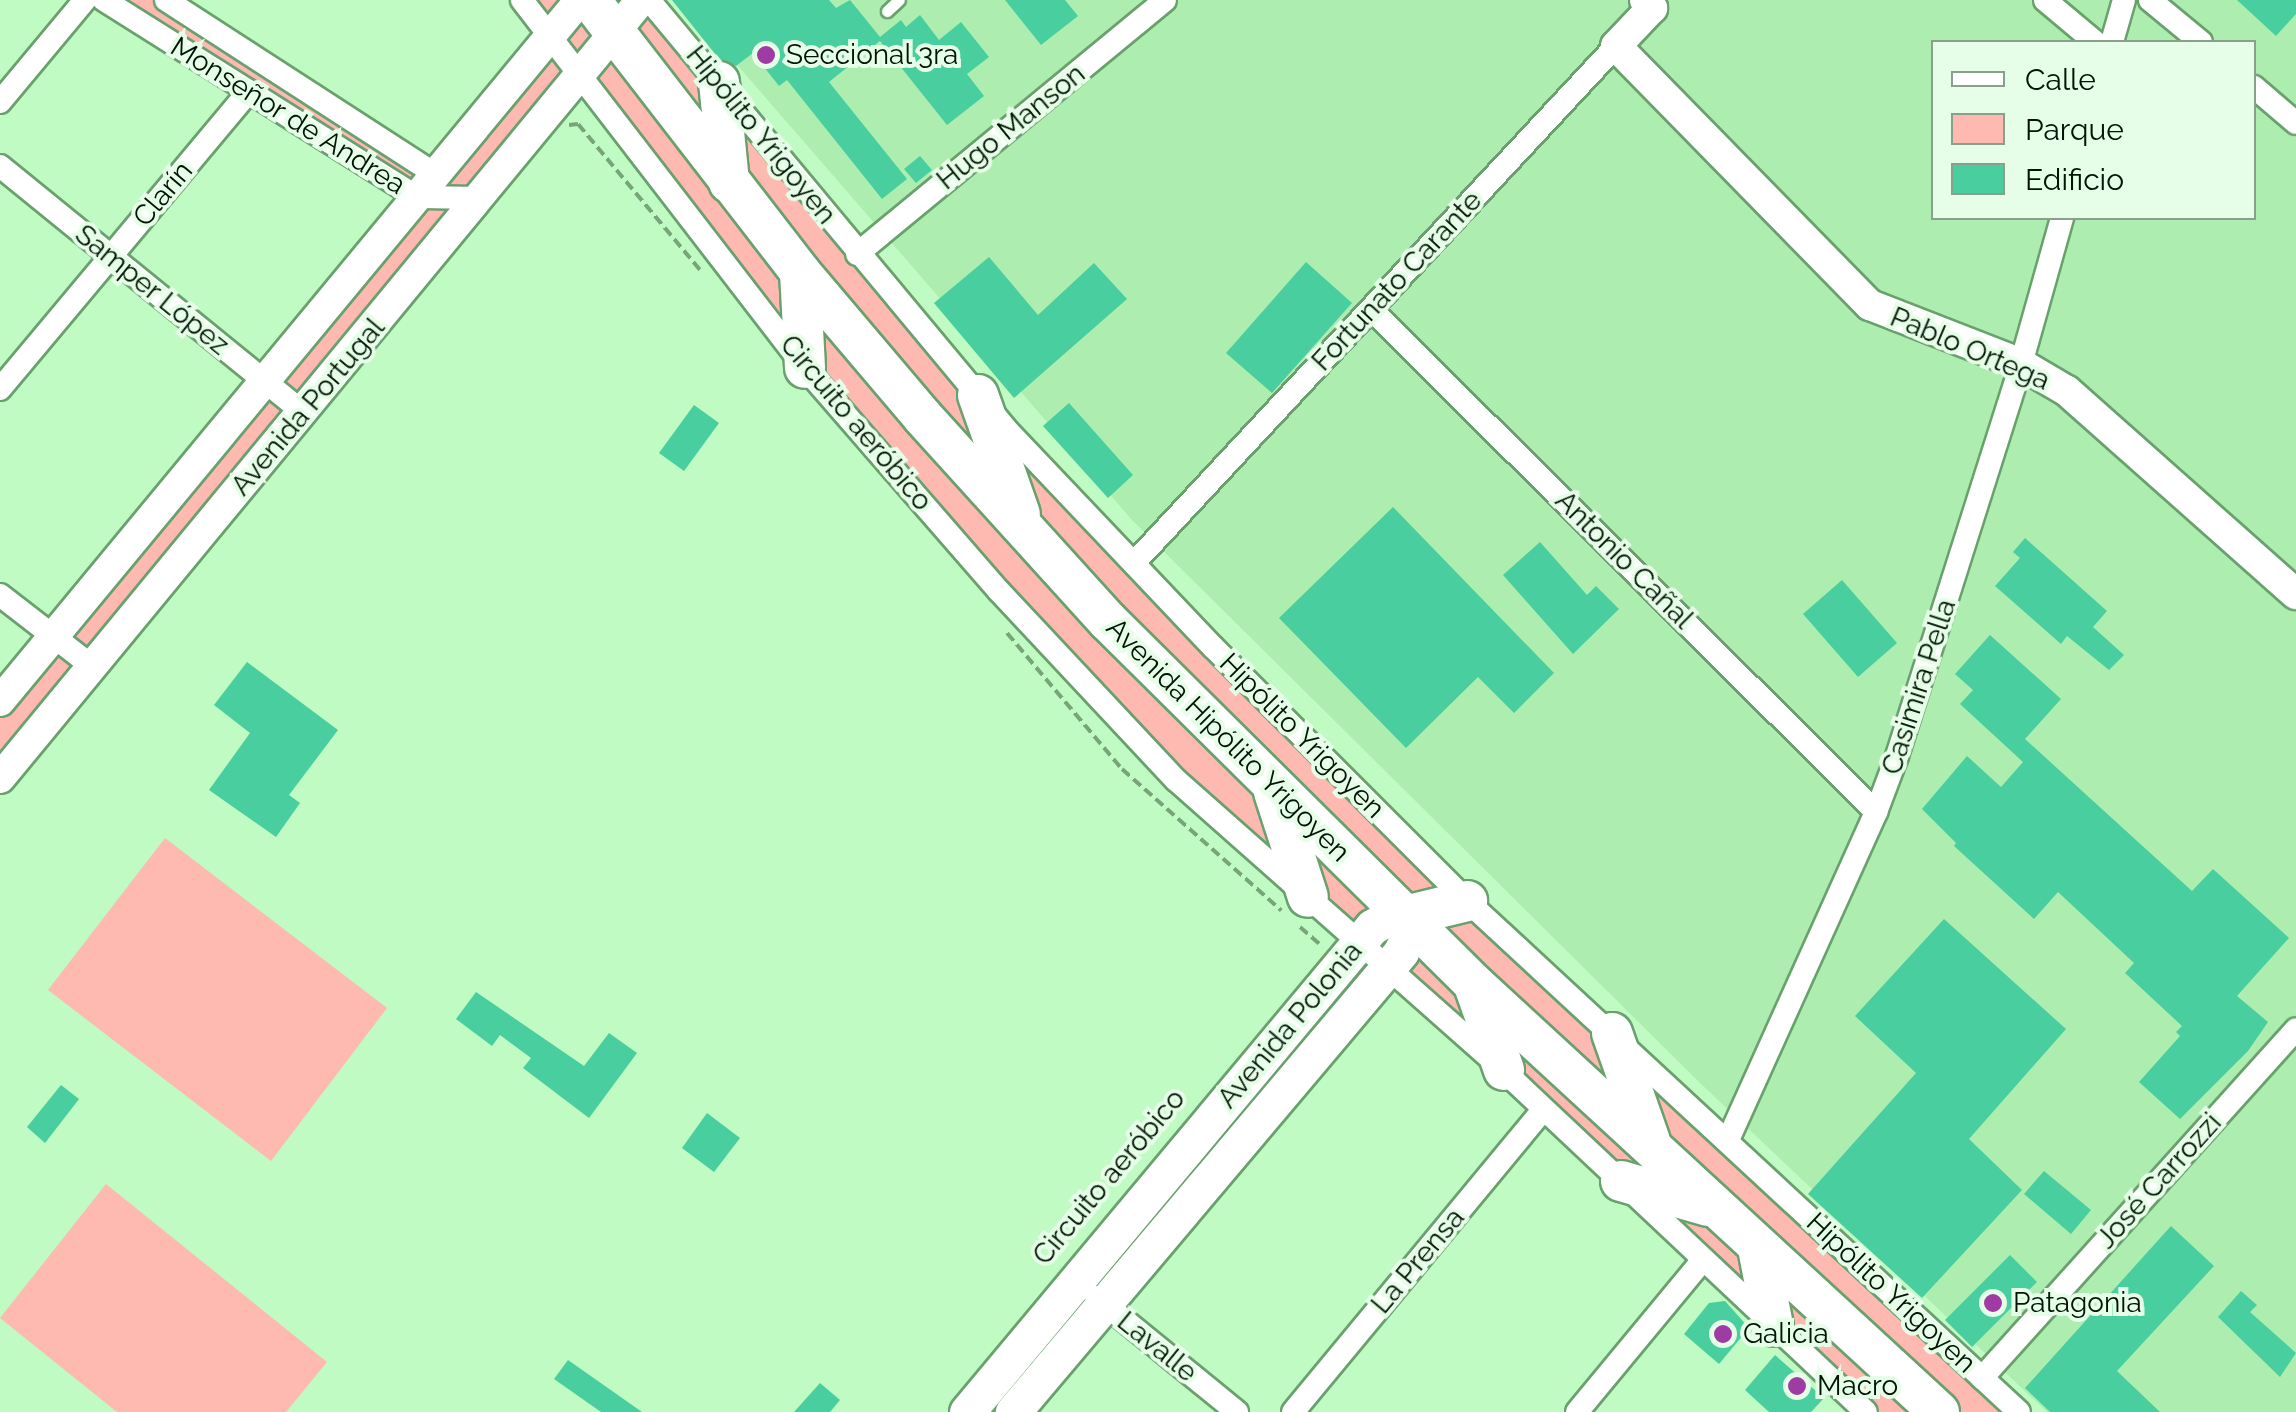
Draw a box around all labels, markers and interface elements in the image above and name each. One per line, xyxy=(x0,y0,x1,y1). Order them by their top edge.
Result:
street label: Monseñor de Andrea xyxy=(164,30,412,202)
place label: Seccional 3ra xyxy=(786,38,959,72)
street label: Hipólito Yrigoyen xyxy=(679,39,843,231)
legend xyxy=(1931,40,2256,220)
marker: Seccional 3ra xyxy=(755,44,777,66)
street label: Hugo Manson xyxy=(930,57,1092,197)
text: Calle xyxy=(2025,62,2096,97)
text: Parque xyxy=(2025,112,2124,147)
street label: Clarín xyxy=(126,155,200,233)
text: Edificio xyxy=(2025,162,2124,197)
street label: Fortunato Carante xyxy=(1305,184,1489,378)
street label: Samper López xyxy=(68,218,236,362)
street label: Pablo Ortega xyxy=(1885,300,2055,398)
street label: Avenida Portugal xyxy=(224,312,392,502)
street label: Circuito aeróbico xyxy=(773,328,939,518)
street label: Antonio Cañal xyxy=(1548,484,1700,636)
street label: Casimira Pella xyxy=(1875,595,1963,779)
street label: Avenida Hipólito Yrigoyen xyxy=(1099,611,1357,869)
street label: Hipólito Yrigoyen xyxy=(1212,646,1392,826)
street label: Avenida Polonia xyxy=(1211,935,1369,1115)
street label: Circuito aeróbico xyxy=(1026,1082,1192,1272)
street label: José Carrozzi xyxy=(2089,1106,2229,1256)
street label: La Prensa xyxy=(1364,1202,1472,1320)
street label: Hipólito Yrigoyen xyxy=(1799,1206,1983,1380)
place label: Patagonia xyxy=(2013,1286,2142,1320)
marker: Patagonia xyxy=(1982,1292,2004,1314)
street label: Lavalle xyxy=(1110,1305,1204,1389)
place label: Galicia xyxy=(1743,1317,1829,1351)
marker: Galicia xyxy=(1712,1323,1734,1345)
place label: Macro xyxy=(1817,1369,1898,1403)
marker: Macro xyxy=(1786,1375,1808,1397)

